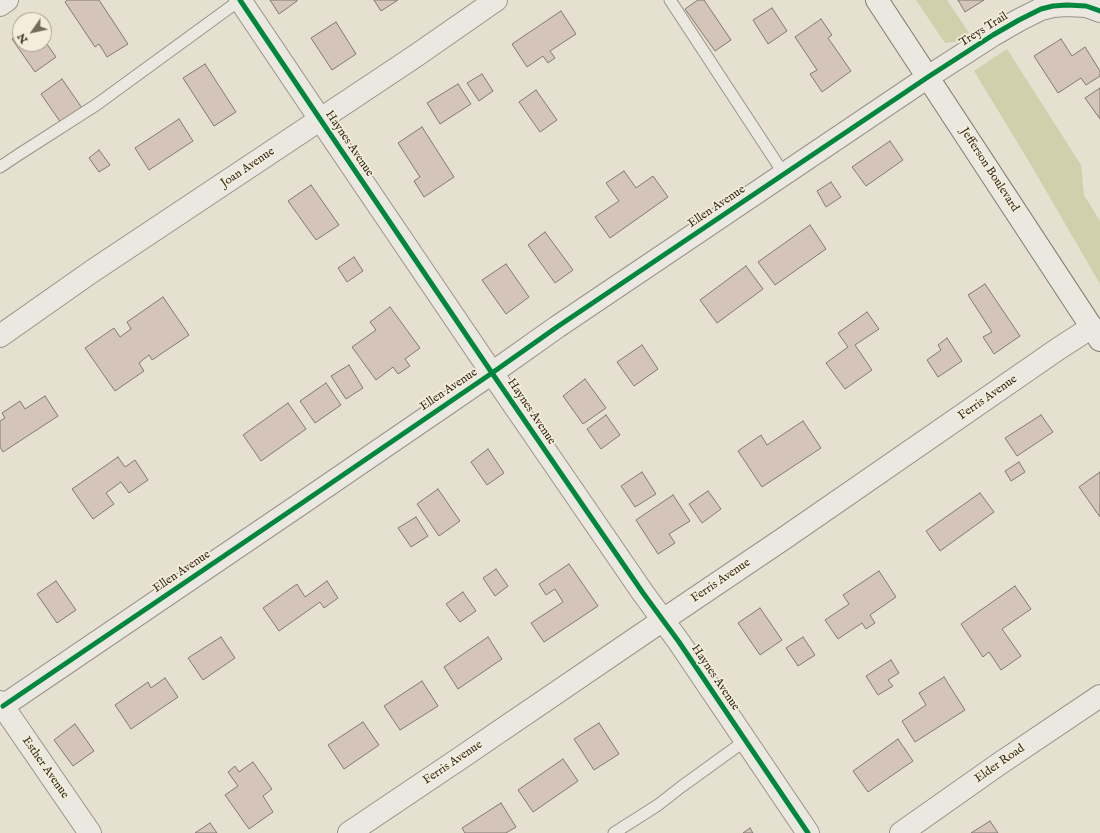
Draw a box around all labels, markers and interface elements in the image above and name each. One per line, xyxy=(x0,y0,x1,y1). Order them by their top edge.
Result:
street label: Treys Trail xyxy=(957,9,1011,51)
north arrow xyxy=(12,12,52,52)
text: N xyxy=(14,30,31,46)
street label: Haynes Avenue xyxy=(322,108,376,180)
street label: Jefferson Boulevard xyxy=(956,125,1022,215)
street label: Joan Avenue xyxy=(218,145,278,191)
street label: Ellen Avenue xyxy=(686,183,748,231)
street label: Ellen Avenue xyxy=(418,366,480,414)
street label: Ferris Avenue xyxy=(956,372,1020,424)
street label: Haynes Avenue xyxy=(504,376,558,448)
street label: Ellen Avenue xyxy=(151,548,213,596)
street label: Ferris Avenue xyxy=(689,556,753,606)
street label: Haynes Avenue xyxy=(688,642,742,714)
street label: Esther Avenue xyxy=(18,734,72,802)
street label: Ferris Avenue xyxy=(421,738,485,788)
street label: Elder Road xyxy=(972,742,1028,786)

